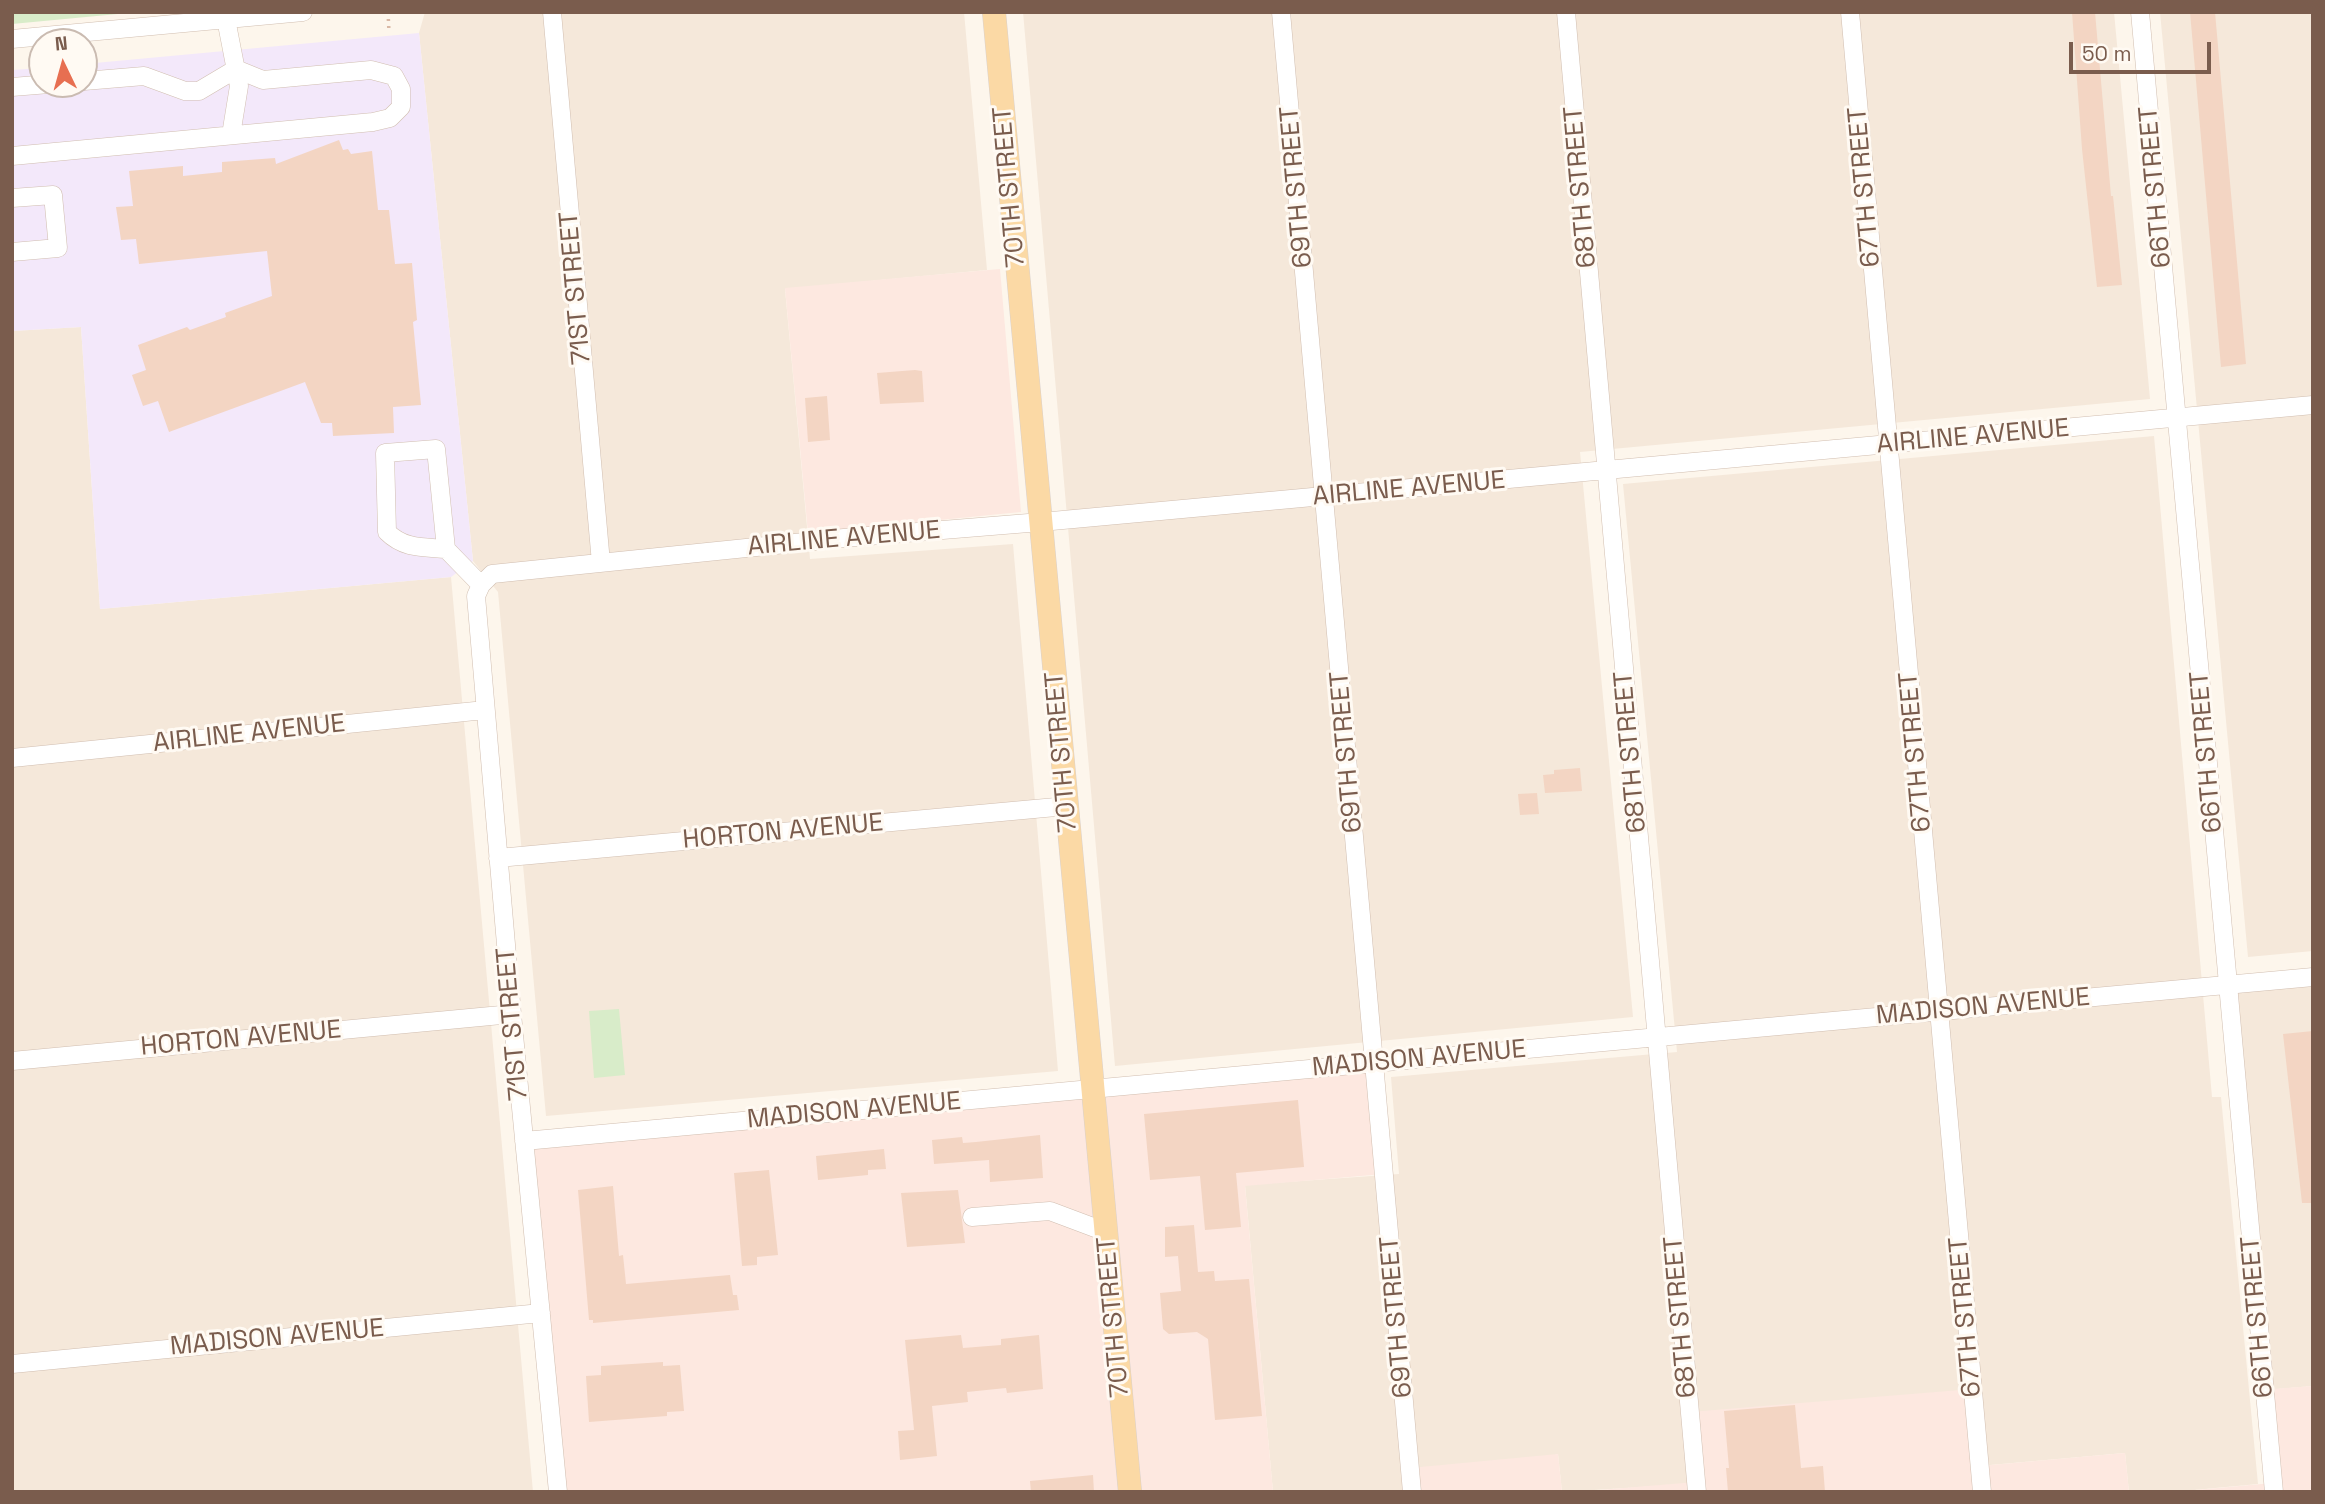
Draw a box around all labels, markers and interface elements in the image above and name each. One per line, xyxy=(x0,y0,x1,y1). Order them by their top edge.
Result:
north arrow xyxy=(28,28,98,98)
scale bar xyxy=(2073,28,2215,72)
text: N xyxy=(54,31,69,57)
text: 50 m xyxy=(2082,40,2132,67)
street label: 70TH STREET xyxy=(987,105,1033,269)
street label: 69TH STREET xyxy=(1274,105,1320,269)
street label: 68TH STREET xyxy=(1558,105,1604,269)
street label: 66TH STREET xyxy=(2133,105,2179,269)
street label: 67TH STREET xyxy=(1842,106,1888,268)
street label: 71ST STREET xyxy=(554,210,598,366)
street label: AIRLINE AVENUE xyxy=(1875,413,2071,461)
street label: AIRLINE AVENUE xyxy=(1311,465,1507,513)
street label: AIRLINE AVENUE xyxy=(746,515,942,563)
street label: 70TH STREET xyxy=(1039,670,1085,834)
street label: 69TH STREET xyxy=(1324,670,1370,834)
street label: 68TH STREET xyxy=(1608,670,1654,834)
street label: 66TH STREET xyxy=(2184,670,2230,834)
street label: 67TH STREET xyxy=(1893,671,1939,833)
street label: AIRLINE AVENUE xyxy=(151,708,347,760)
street label: HORTON AVENUE xyxy=(681,808,885,856)
street label: 71ST STREET xyxy=(491,946,535,1102)
street label: MADISON AVENUE xyxy=(1875,982,2091,1032)
street label: HORTON AVENUE xyxy=(139,1015,343,1063)
street label: MADISON AVENUE xyxy=(1311,1034,1527,1084)
street label: MADISON AVENUE xyxy=(746,1086,962,1136)
street label: 70TH STREET xyxy=(1091,1235,1137,1399)
street label: 69TH STREET xyxy=(1374,1235,1420,1399)
street label: 68TH STREET xyxy=(1658,1235,1704,1399)
street label: 66TH STREET xyxy=(2235,1235,2281,1399)
street label: 67TH STREET xyxy=(1943,1236,1989,1398)
street label: MADISON AVENUE xyxy=(169,1313,385,1363)

